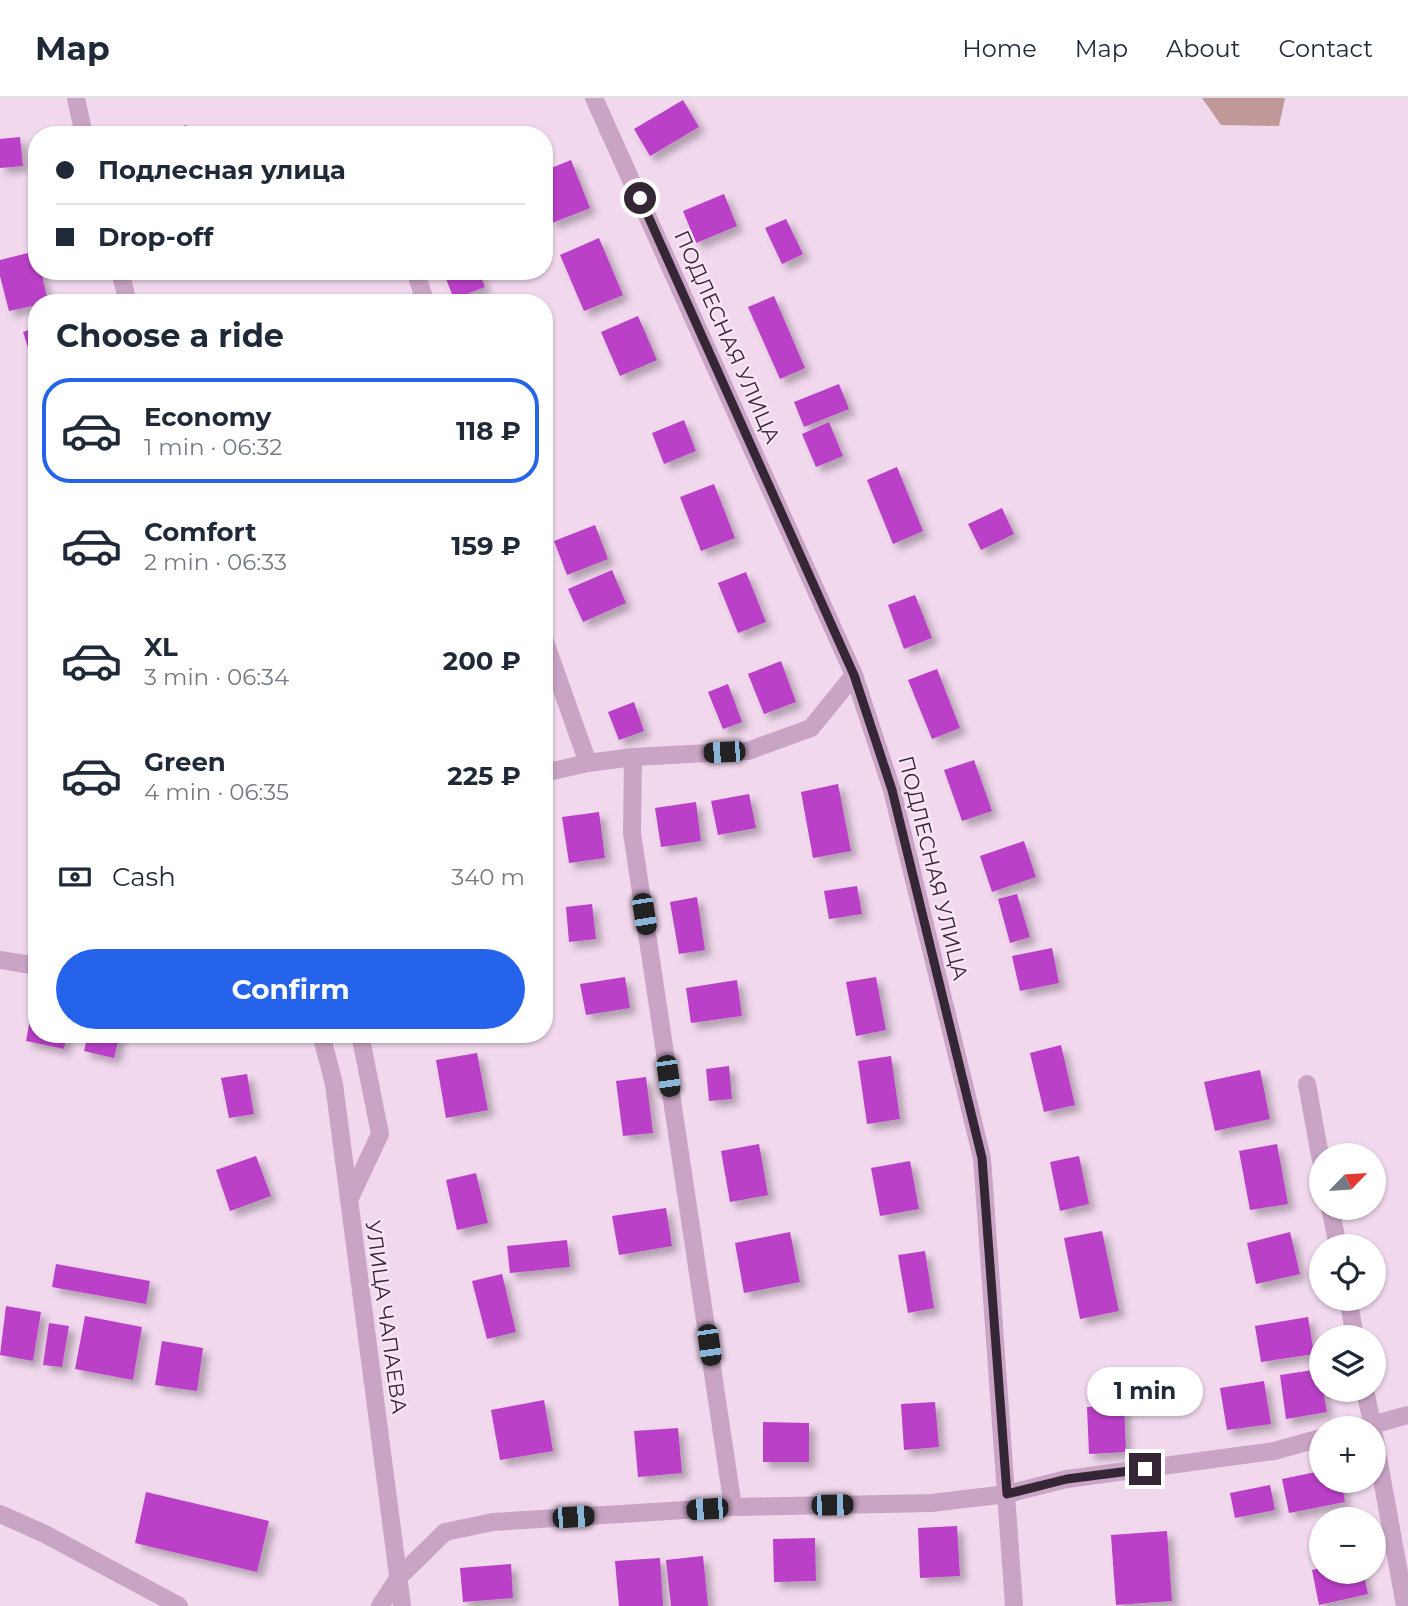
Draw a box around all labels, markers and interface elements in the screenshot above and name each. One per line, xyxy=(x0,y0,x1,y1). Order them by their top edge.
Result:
text: Map xyxy=(35,28,110,68)
text: Home xyxy=(962,34,1037,63)
text: Map xyxy=(1075,34,1128,63)
text: About xyxy=(1166,34,1240,63)
text: Contact xyxy=(1278,34,1373,63)
text: Подлесная улица xyxy=(98,154,346,186)
route start xyxy=(624,182,656,214)
text: Drop-off xyxy=(98,221,213,253)
street label: ПОДЛЕСНАЯ УЛИЦА xyxy=(669,226,786,447)
text: Choose a ride xyxy=(56,316,284,355)
icon: car xyxy=(60,399,123,462)
text: Economy xyxy=(144,401,271,433)
text: 118 ₽ xyxy=(456,415,521,447)
text: 1 min · 06:32 xyxy=(144,433,282,461)
icon: car xyxy=(60,514,123,577)
text: Comfort xyxy=(144,516,256,548)
text: 159 ₽ xyxy=(451,530,521,562)
text: 2 min · 06:33 xyxy=(144,548,287,576)
icon: car xyxy=(60,629,123,692)
text: XL xyxy=(144,631,178,663)
text: 200 ₽ xyxy=(443,645,521,677)
text: 3 min · 06:34 xyxy=(144,663,289,691)
car xyxy=(703,740,746,764)
icon: car xyxy=(60,744,123,807)
text: Green xyxy=(144,746,226,778)
street label: ПОДЛЕСНАЯ УЛИЦА xyxy=(893,753,974,983)
text: 225 ₽ xyxy=(447,760,521,792)
text: 4 min · 06:35 xyxy=(144,778,289,806)
icon: cash xyxy=(56,858,94,896)
text: Cash xyxy=(112,861,176,893)
text: 340 m xyxy=(451,863,525,891)
car xyxy=(631,892,658,936)
button: Confirm xyxy=(56,949,525,1029)
car xyxy=(655,1054,682,1098)
north arrow xyxy=(1309,1143,1386,1220)
map controls xyxy=(1309,1143,1386,1584)
street label: УЛИЦА ЧАПАЕВА xyxy=(361,1219,412,1415)
button: locate xyxy=(1309,1234,1386,1311)
car xyxy=(696,1323,723,1367)
button: layers xyxy=(1309,1325,1386,1402)
callout: 1 min xyxy=(1087,1368,1203,1416)
text: 1 min xyxy=(1114,1377,1176,1405)
button: + xyxy=(1309,1416,1386,1493)
route end xyxy=(1129,1453,1161,1485)
car xyxy=(811,1494,854,1516)
car xyxy=(686,1497,729,1521)
car xyxy=(552,1505,595,1529)
button: − xyxy=(1309,1507,1386,1584)

